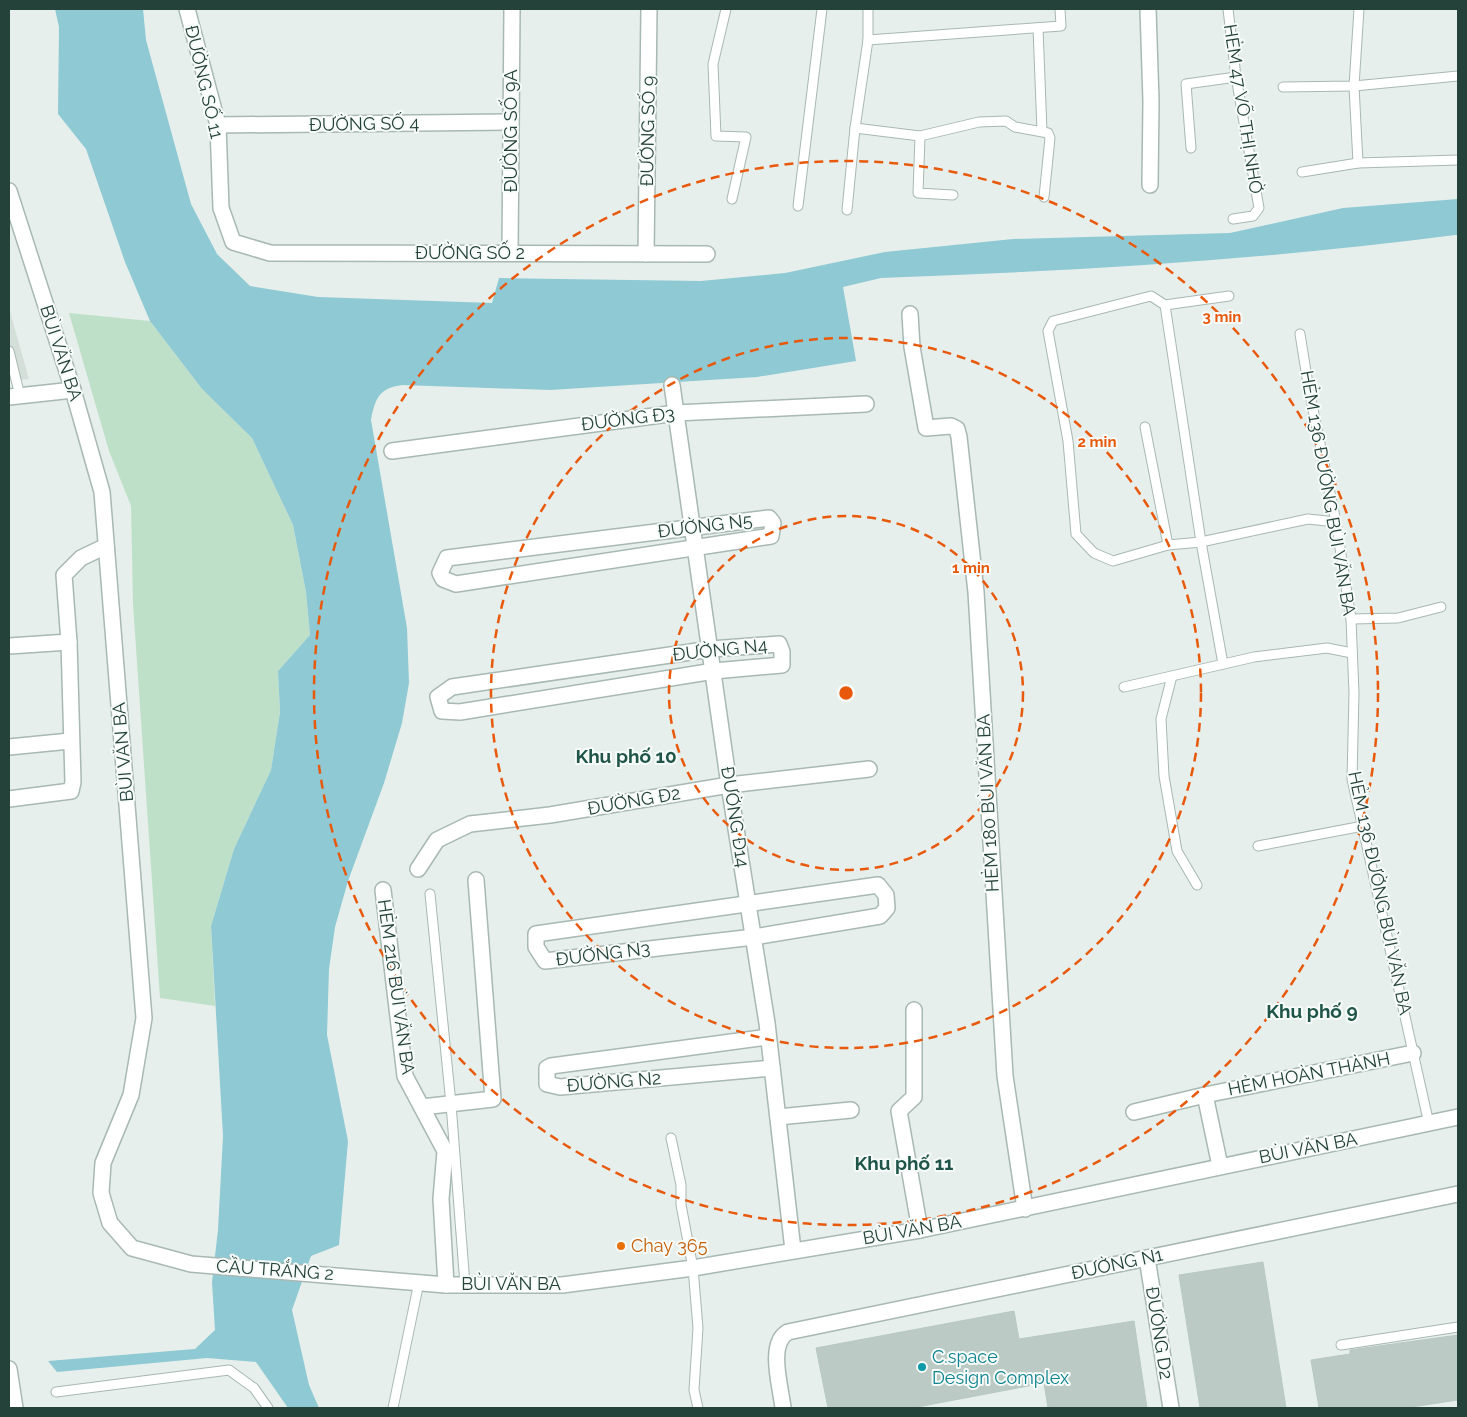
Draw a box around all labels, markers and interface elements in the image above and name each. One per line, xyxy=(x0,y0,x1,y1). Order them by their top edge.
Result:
street label: ĐƯỜNG SỐ 11 xyxy=(181,23,230,141)
street label: HẺM 47 VÕ THỊ NHỜ xyxy=(1220,23,1268,195)
street label: ĐƯỜNG SỐ 9A xyxy=(498,69,521,193)
street label: ĐƯỜNG SỐ 9 xyxy=(634,75,659,187)
street label: ĐƯỜNG SỐ 4 xyxy=(309,110,419,135)
street label: ĐƯỜNG SỐ 2 xyxy=(415,240,525,263)
street label: BÙI VĂN BA xyxy=(36,302,88,404)
text: 3 min xyxy=(1203,308,1241,326)
street label: HẺM 136 ĐƯỜNG BÙI VĂN BA xyxy=(1297,369,1361,617)
street label: ĐƯỜNG Đ3 xyxy=(580,401,676,435)
text: 2 min xyxy=(1078,433,1116,451)
street label: ĐƯỜNG N5 xyxy=(656,508,754,542)
text: 1 min xyxy=(952,559,990,577)
street label: ĐƯỜNG N4 xyxy=(671,633,769,665)
centre of rings xyxy=(837,684,855,702)
street label: BÙI VĂN BA xyxy=(107,701,137,803)
street label: HẺM 180 BÙI VĂN BA xyxy=(971,713,1003,893)
district label: Khu phố 10 xyxy=(575,745,677,767)
street label: ĐƯỜNG Đ14 xyxy=(717,765,755,869)
street label: HẺM 136 ĐƯỜNG BÙI VĂN BA xyxy=(1344,769,1418,1017)
street label: ĐƯỜNG Đ2 xyxy=(586,781,682,819)
street label: HẺM 216 BÙI VĂN BA xyxy=(374,898,420,1076)
street label: ĐƯỜNG N3 xyxy=(554,936,651,970)
district label: Khu phố 9 xyxy=(1266,1000,1358,1022)
street label: HẺM HOÀN THÀNH xyxy=(1226,1047,1392,1100)
street label: ĐƯỜNG N2 xyxy=(566,1066,662,1096)
street label: BÙI VĂN BA xyxy=(1257,1127,1359,1167)
district label: Khu phố 11 xyxy=(855,1152,953,1174)
street label: BÙI VĂN BA xyxy=(861,1210,963,1249)
place label: Chay 365 xyxy=(631,1235,708,1256)
marker: Chay 365 xyxy=(615,1240,627,1252)
street label: ĐƯỜNG N1 xyxy=(1069,1243,1165,1283)
street label: CẦU TRẮNG 2 xyxy=(216,1253,335,1284)
street label: BÙI VĂN BA xyxy=(461,1272,561,1294)
street label: ĐƯỜNG D2 xyxy=(1142,1285,1178,1381)
place label: C.space Design Complex xyxy=(932,1346,1069,1388)
marker: C.space Design Complex xyxy=(916,1361,928,1373)

